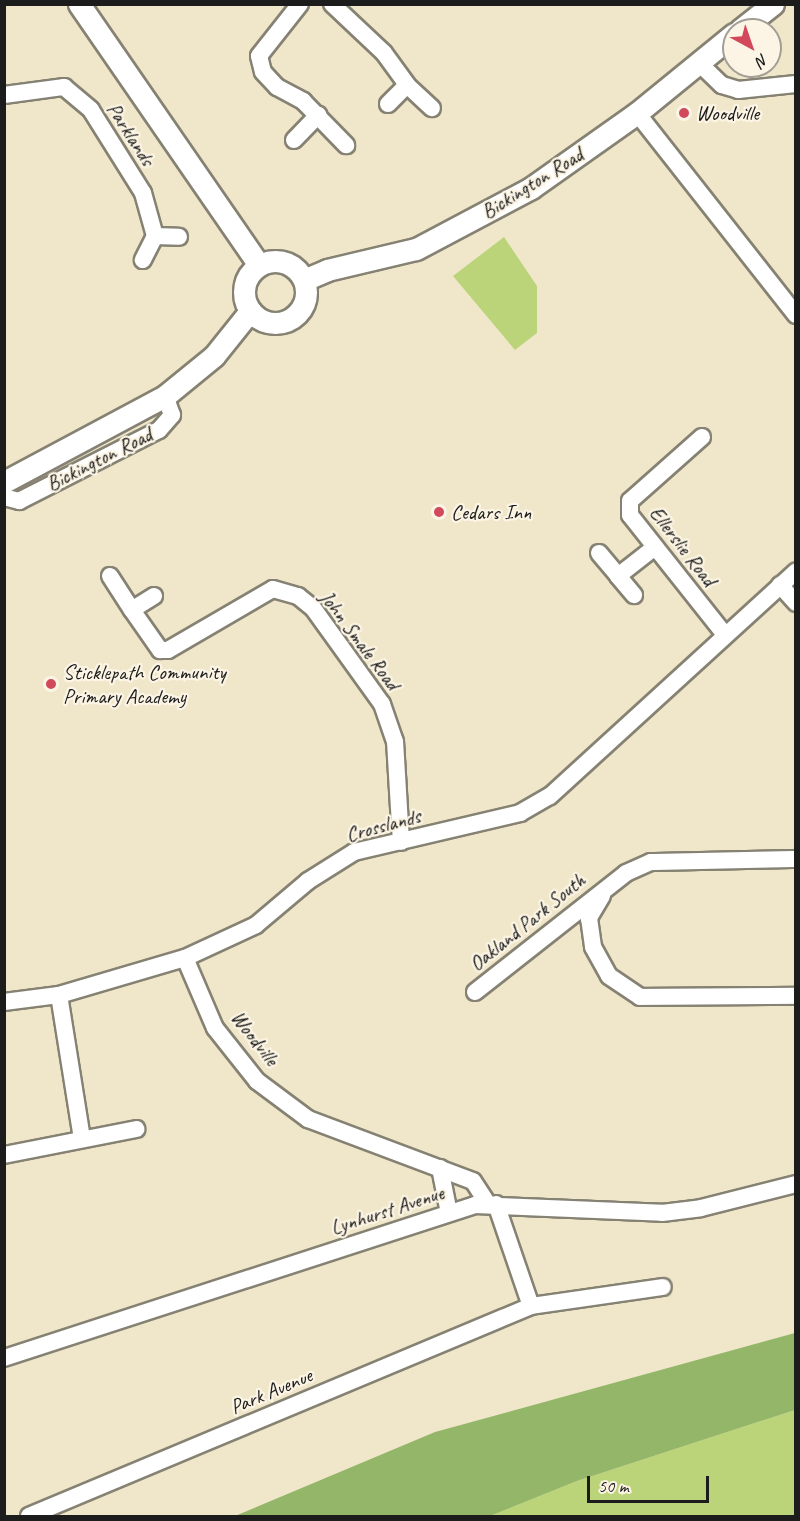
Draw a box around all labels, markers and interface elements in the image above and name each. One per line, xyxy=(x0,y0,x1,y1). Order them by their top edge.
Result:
north arrow xyxy=(722,18,782,78)
text: N xyxy=(752,49,773,71)
street label: Parklands xyxy=(101,98,161,170)
place label: Woodville xyxy=(696,100,759,126)
marker: Woodville xyxy=(677,106,691,120)
street label: Bickington Road xyxy=(477,142,587,224)
street label: Bickington Road xyxy=(42,422,156,496)
place label: Cedars Inn xyxy=(451,499,531,525)
street label: Ellerslie Road xyxy=(644,501,722,591)
marker: Cedars Inn xyxy=(432,505,446,519)
street label: John Smale Road xyxy=(314,585,406,695)
place label: Sticklepath Community Primary Academy xyxy=(63,659,226,709)
marker: Sticklepath Community Primary Academy xyxy=(44,677,58,691)
street label: Crosslands xyxy=(343,803,423,847)
street label: Oakland Park South xyxy=(464,868,590,976)
street label: Woodville xyxy=(226,1005,284,1071)
street label: Lynhurst Avenue xyxy=(327,1180,447,1240)
street label: Park Avenue xyxy=(226,1362,316,1420)
scale bar xyxy=(590,1464,712,1502)
text: 50 m xyxy=(598,1475,629,1497)

